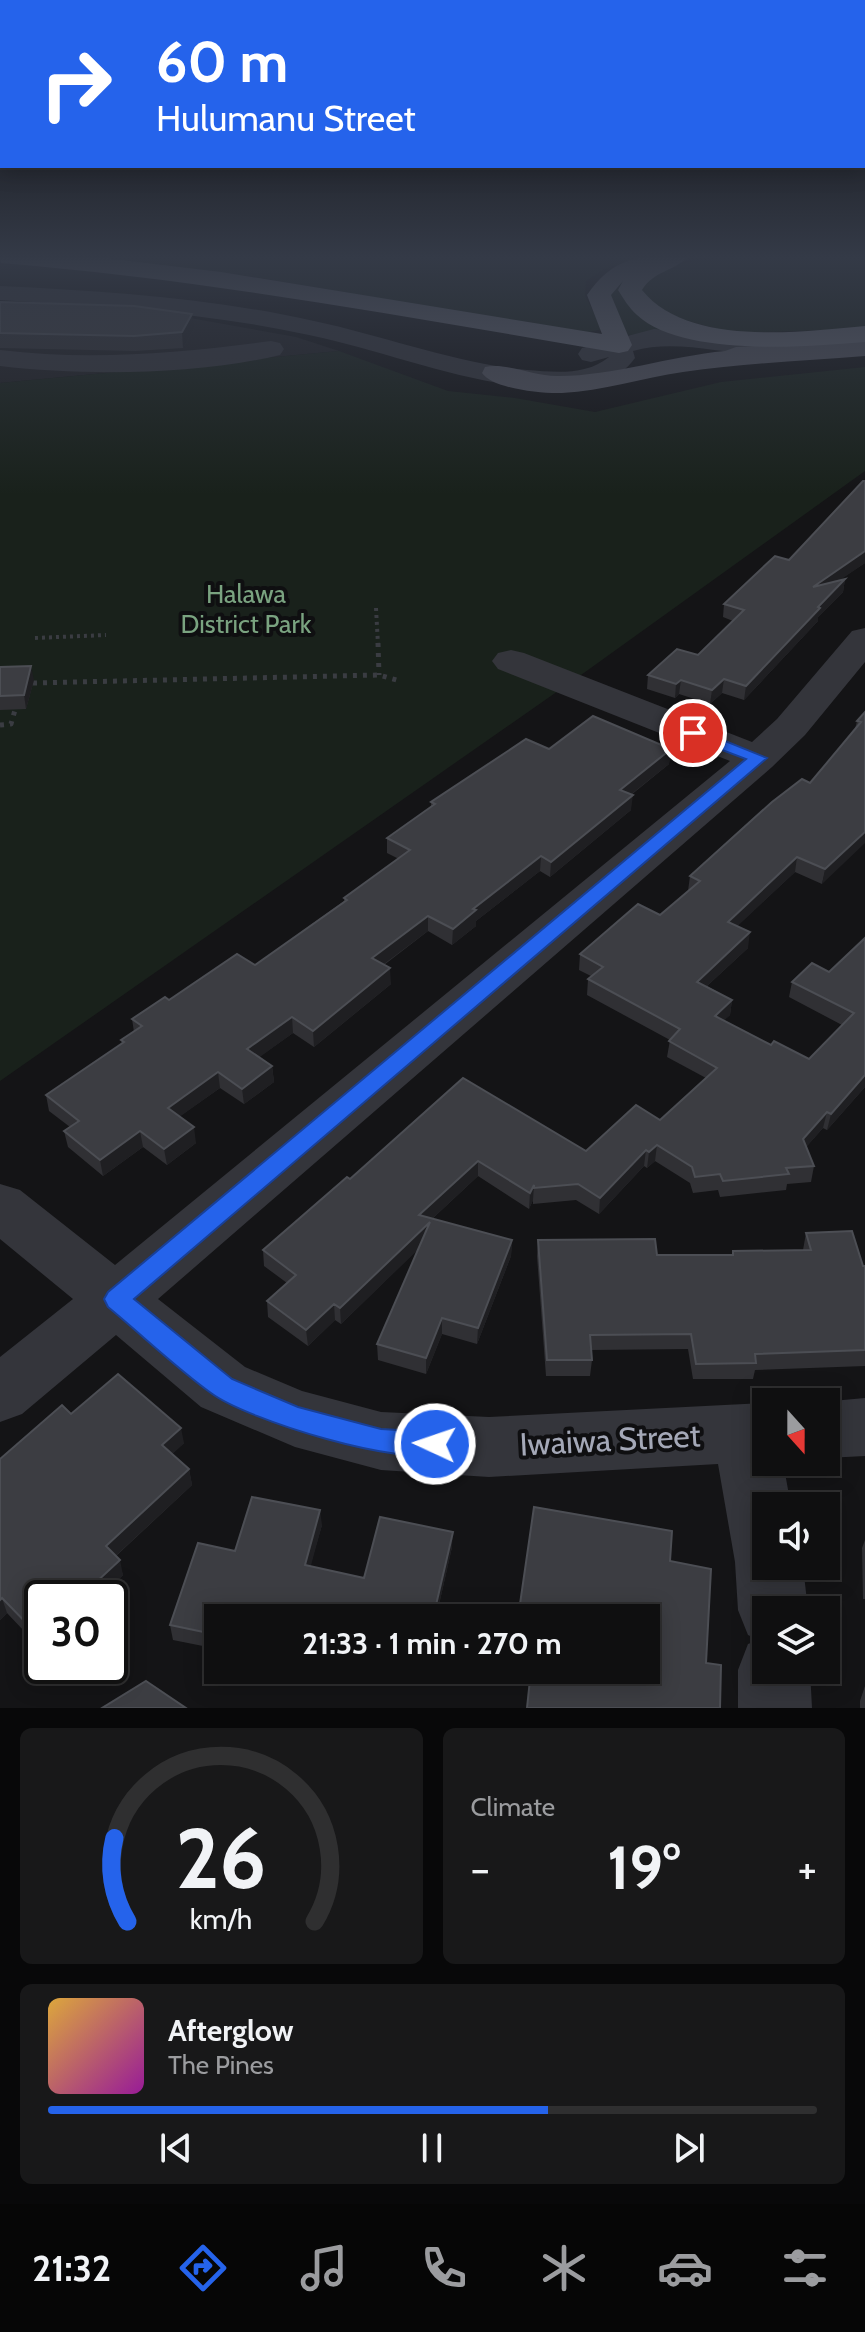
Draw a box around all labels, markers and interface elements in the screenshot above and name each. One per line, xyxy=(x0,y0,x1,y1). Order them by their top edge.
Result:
text: 60 m xyxy=(156,28,288,96)
icon: right xyxy=(24,32,128,136)
text: Hulumanu Street xyxy=(156,96,416,140)
park label: Halawa District Park xyxy=(181,578,312,640)
pin xyxy=(659,699,727,767)
icon: arrive xyxy=(671,711,715,755)
north arrow xyxy=(752,1388,840,1476)
map controls xyxy=(752,1388,840,1684)
position arrow xyxy=(393,1402,477,1486)
street label: Iwaiwa Street xyxy=(519,1415,702,1464)
button: sound xyxy=(752,1492,840,1580)
speed limit sign: 30 xyxy=(24,1580,128,1684)
button: layers xyxy=(752,1596,840,1684)
text: 21:33 · 1 min · 270 m xyxy=(302,1625,562,1662)
text: Climate xyxy=(471,1791,555,1823)
text: 26 xyxy=(176,1808,267,1909)
text: 19° xyxy=(607,1831,680,1904)
text: − xyxy=(471,1842,490,1895)
text: + xyxy=(798,1842,817,1895)
text: km/h xyxy=(190,1901,253,1936)
text: Afterglow xyxy=(168,2012,294,2049)
text: The Pines xyxy=(168,2049,274,2081)
icon: previous xyxy=(154,2126,198,2170)
icon: pause xyxy=(410,2126,454,2170)
icon: next xyxy=(667,2126,711,2170)
icon: directions xyxy=(175,2240,231,2296)
icon: music xyxy=(296,2240,352,2296)
icon: phone xyxy=(416,2240,472,2296)
icon: climate xyxy=(536,2240,592,2296)
icon: car xyxy=(657,2240,713,2296)
icon: filters xyxy=(777,2240,833,2296)
text: 21:32 xyxy=(32,2246,111,2290)

